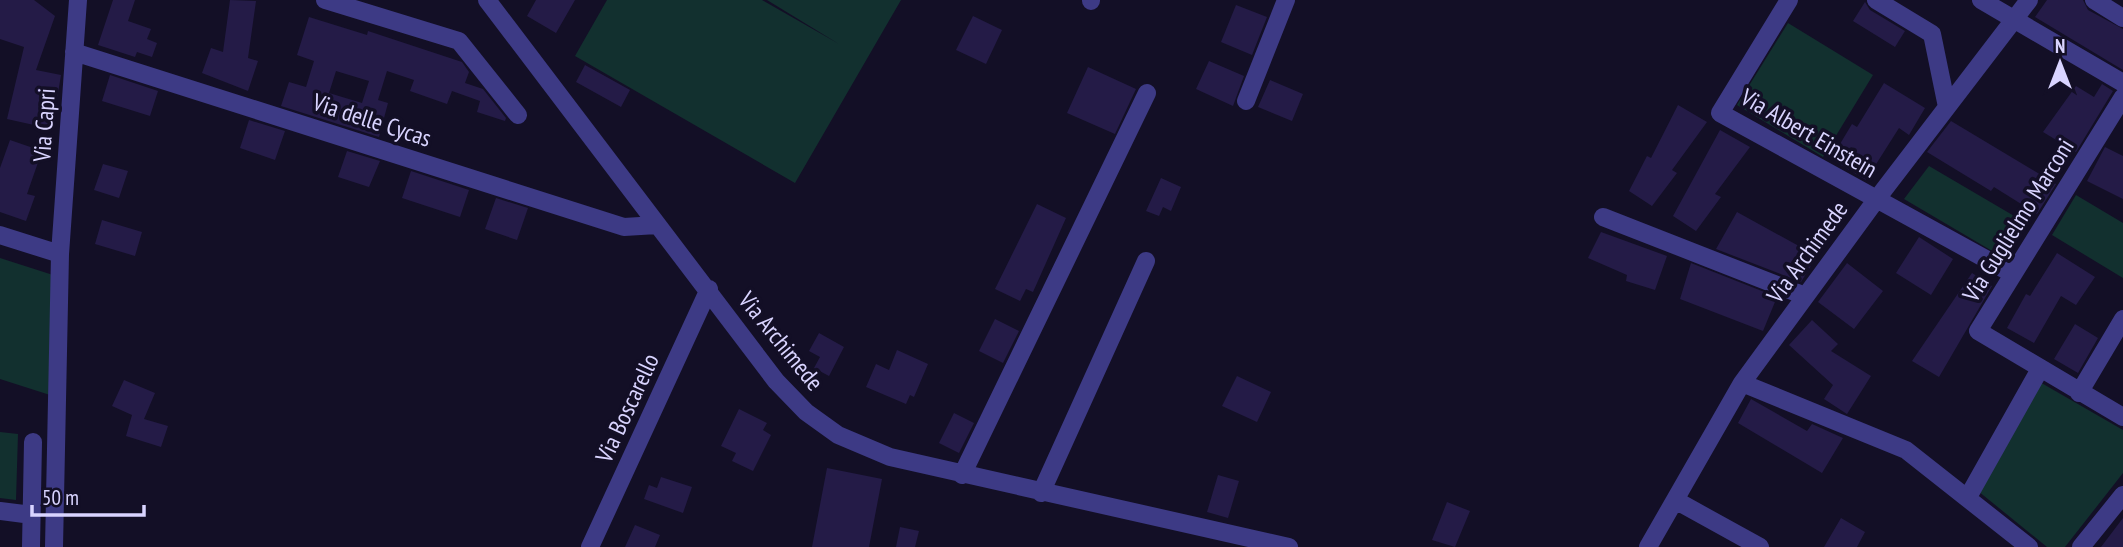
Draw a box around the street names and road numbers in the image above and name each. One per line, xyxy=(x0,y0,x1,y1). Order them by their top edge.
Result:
street label: Via Albert Einstein xyxy=(1734,81,1883,185)
street label: Via delle Cycas xyxy=(308,86,435,154)
street label: Via Capri xyxy=(26,87,62,164)
street label: Via Guglielmo Marconi xyxy=(1955,133,2081,308)
street label: Via Archimede xyxy=(1759,195,1854,310)
street label: Via Archimede xyxy=(731,284,830,397)
street label: Via Boscarello xyxy=(588,348,666,468)

